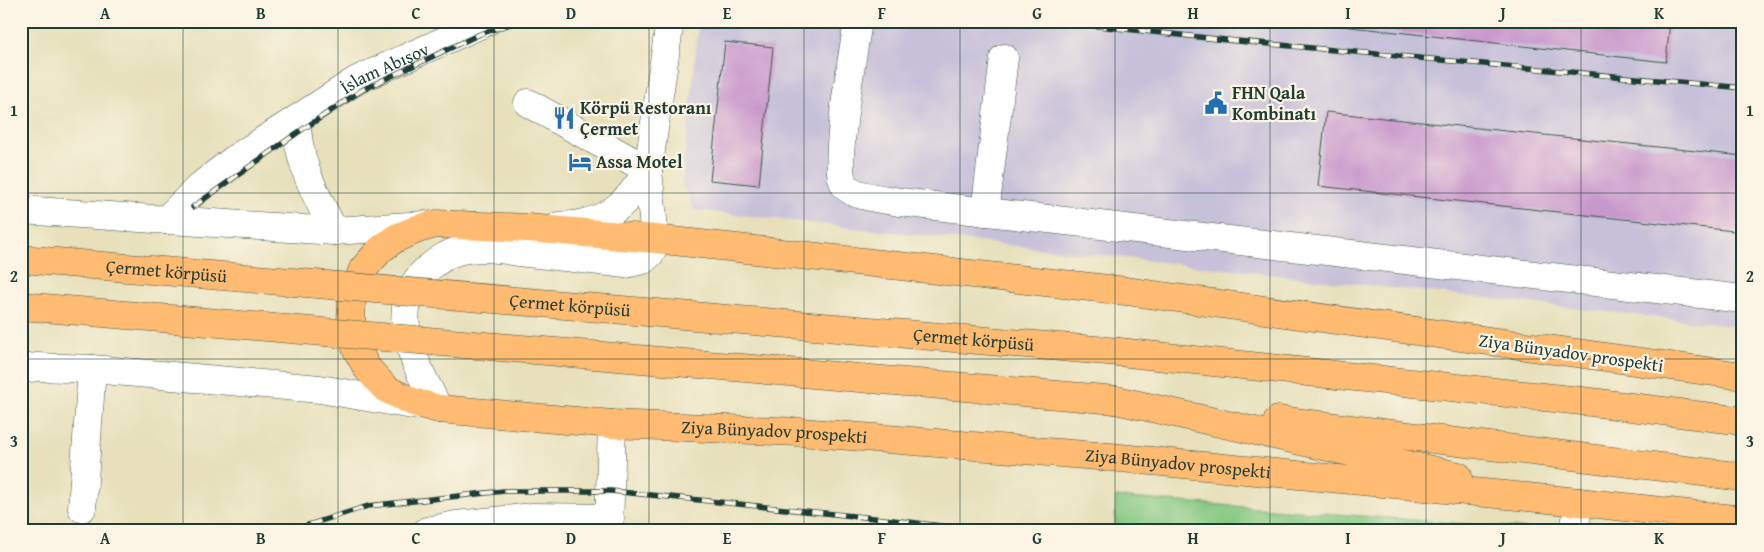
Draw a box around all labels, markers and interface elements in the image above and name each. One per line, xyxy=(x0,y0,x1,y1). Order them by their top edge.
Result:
text: A xyxy=(100,1,111,25)
text: B xyxy=(256,1,266,25)
text: C xyxy=(411,1,421,25)
text: D xyxy=(566,1,576,25)
text: E xyxy=(723,1,732,25)
text: F xyxy=(878,1,886,25)
text: G xyxy=(1032,1,1042,25)
text: H xyxy=(1187,1,1199,25)
text: I xyxy=(1345,1,1351,25)
text: J xyxy=(1497,1,1506,25)
text: K xyxy=(1654,1,1665,25)
street label: İslam Abışov xyxy=(335,35,433,100)
place label: FHN Qala Kombinatı xyxy=(1232,79,1316,127)
public building icon: FHN Qala Kombinatı xyxy=(1203,90,1229,116)
place label: Körpü Restoranı Çermet xyxy=(580,94,712,142)
text: 1 xyxy=(10,98,18,122)
text: 1 xyxy=(1746,98,1754,122)
restaurant icon: Körpü Restoranı Çermet xyxy=(551,105,577,131)
place label: Assa Motel xyxy=(596,148,683,175)
hotel icon: Assa Motel xyxy=(567,149,593,175)
street label: Çermet körpüsü xyxy=(105,252,228,289)
text: 2 xyxy=(10,264,18,288)
text: 2 xyxy=(1746,264,1754,288)
street label: Çermet körpüsü xyxy=(509,286,632,324)
street label: Çermet körpüsü xyxy=(912,321,1035,358)
street label: Ziya Bünyadov prospekti xyxy=(1477,326,1665,379)
street label: Ziya Bünyadov prospekti xyxy=(681,413,868,450)
text: 3 xyxy=(10,429,18,453)
text: 3 xyxy=(1746,429,1754,453)
street label: Ziya Bünyadov prospekti xyxy=(1084,441,1272,485)
text: A xyxy=(100,526,111,550)
text: B xyxy=(256,526,266,550)
text: C xyxy=(411,526,421,550)
text: D xyxy=(566,526,576,550)
text: E xyxy=(723,526,732,550)
text: F xyxy=(878,526,886,550)
text: G xyxy=(1032,526,1042,550)
text: H xyxy=(1187,526,1199,550)
text: I xyxy=(1345,526,1351,550)
text: J xyxy=(1497,526,1506,550)
text: K xyxy=(1654,526,1665,550)

